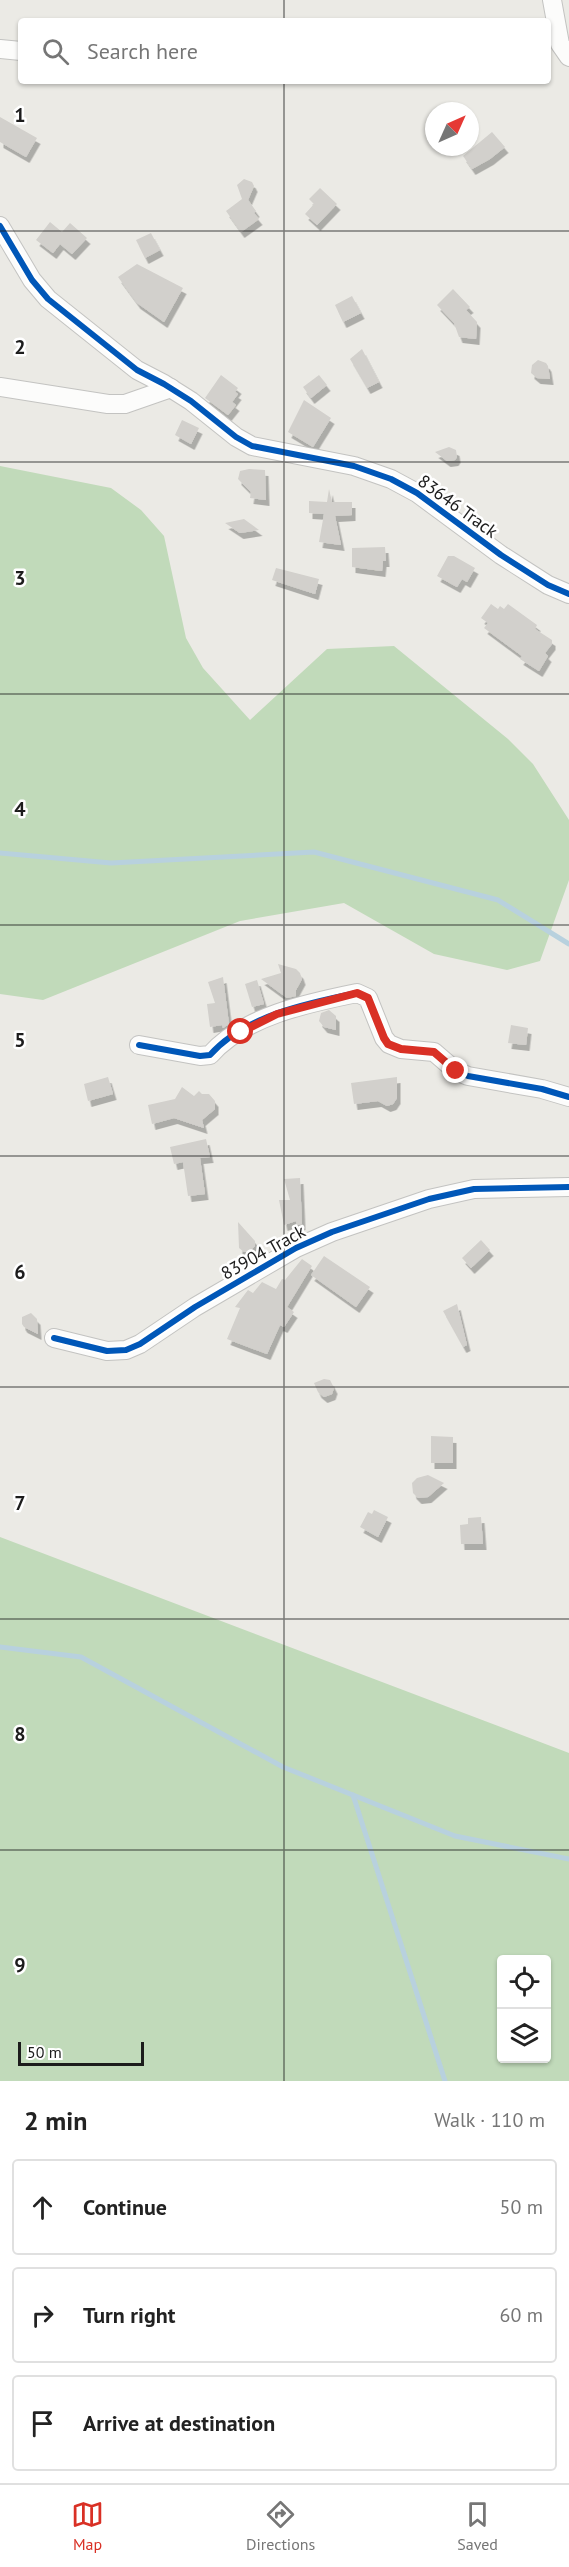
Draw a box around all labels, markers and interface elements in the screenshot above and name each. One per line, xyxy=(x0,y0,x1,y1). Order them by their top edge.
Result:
search box xyxy=(18,18,551,84)
icon: search xyxy=(39,35,72,68)
text: Search here xyxy=(87,37,198,65)
text: 1 xyxy=(14,102,26,128)
north arrow xyxy=(425,102,479,156)
text: 2 xyxy=(14,334,26,360)
street label: 83646 Track xyxy=(414,469,503,543)
text: 3 xyxy=(14,565,26,591)
text: 4 xyxy=(14,796,26,822)
route start xyxy=(227,1018,253,1044)
text: 5 xyxy=(14,1027,26,1053)
route end xyxy=(442,1057,468,1083)
street label: 83904 Track xyxy=(217,1219,310,1285)
text: 6 xyxy=(14,1259,26,1285)
text: 7 xyxy=(14,1490,26,1516)
text: 8 xyxy=(14,1721,26,1747)
text: 9 xyxy=(14,1952,26,1978)
map controls xyxy=(497,1955,551,2063)
button: locate xyxy=(497,1955,551,2009)
button: layers xyxy=(497,2009,551,2063)
scale bar xyxy=(18,2039,144,2066)
text: 50 m xyxy=(27,2042,62,2062)
text: 2 min xyxy=(24,2104,87,2137)
text: Walk · 110 m xyxy=(434,2107,545,2133)
icon: ahead xyxy=(26,2191,59,2224)
text: Continue xyxy=(83,2193,167,2221)
text: 50 m xyxy=(500,2194,543,2220)
icon: right xyxy=(26,2299,59,2332)
text: Turn right xyxy=(83,2301,175,2329)
text: 60 m xyxy=(500,2302,543,2328)
icon: arrive xyxy=(26,2407,59,2440)
text: Arrive at destination xyxy=(83,2409,275,2437)
tab: Map xyxy=(71,2498,104,2554)
tab: Directions xyxy=(246,2498,315,2554)
tab: Saved xyxy=(457,2498,498,2554)

